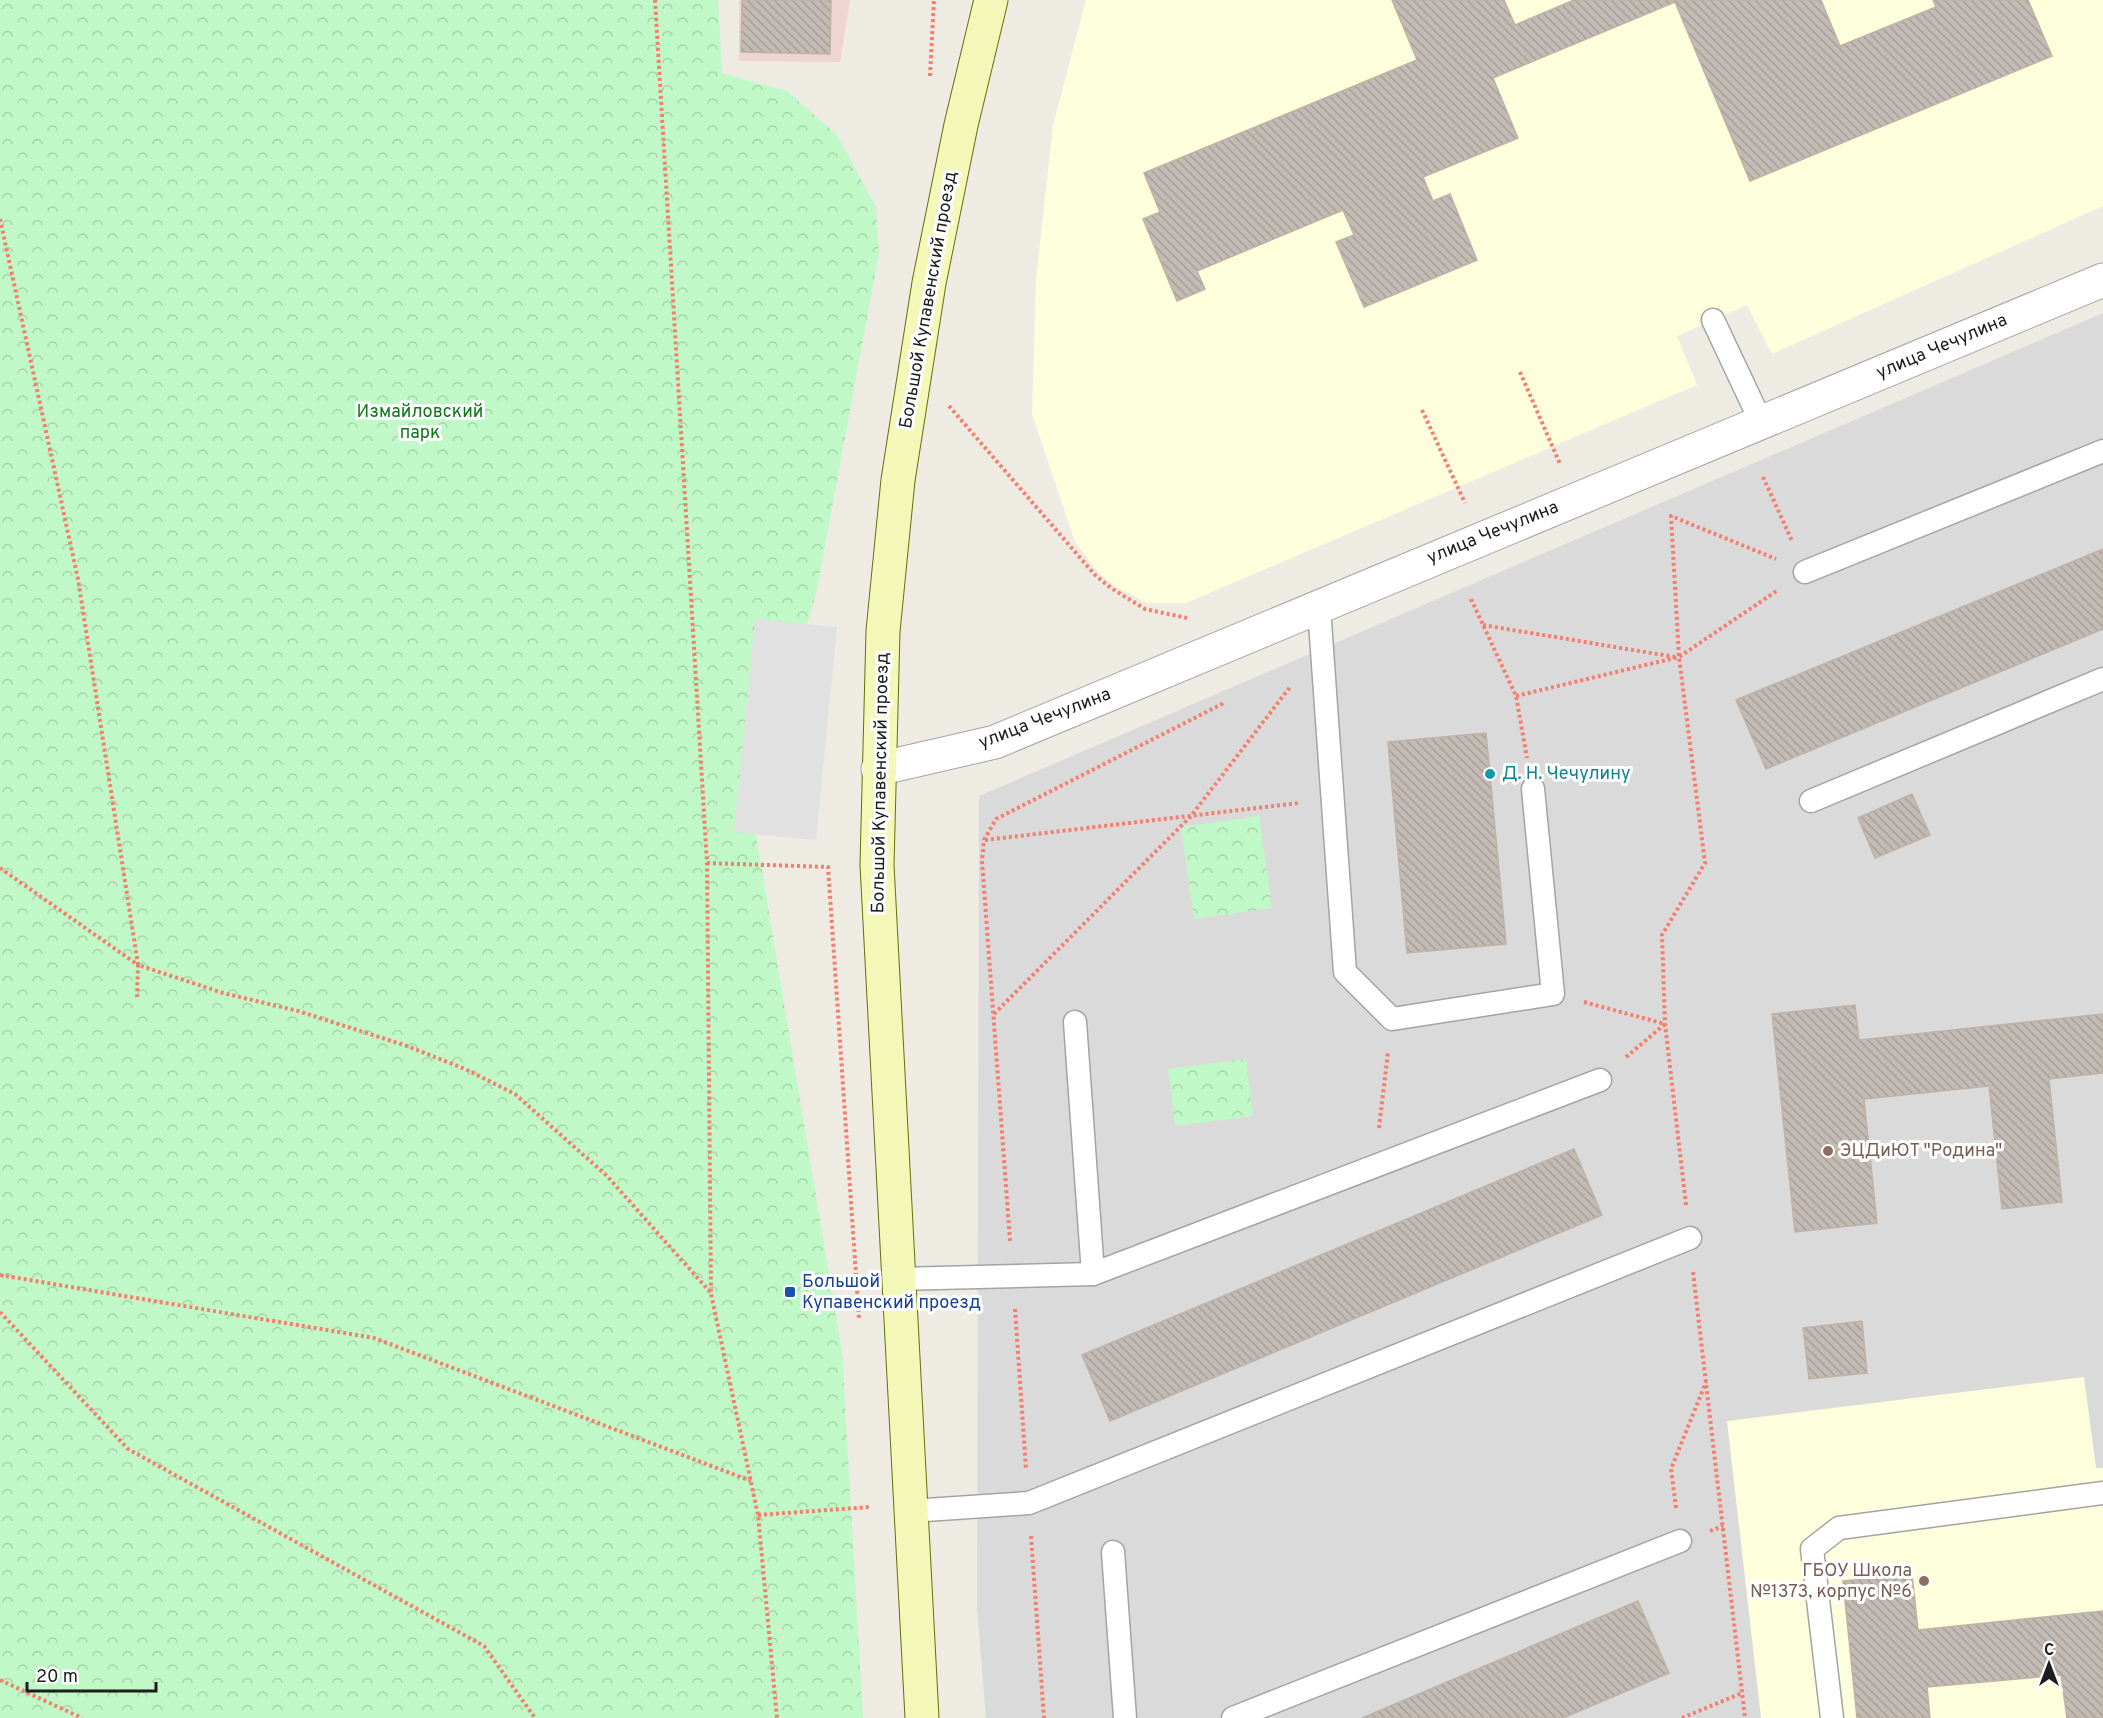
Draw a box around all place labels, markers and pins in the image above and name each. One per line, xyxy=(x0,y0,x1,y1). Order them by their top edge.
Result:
place label: Д. Н. Чечулину xyxy=(1502,763,1630,786)
marker: Д. Н. Чечулину xyxy=(1483,767,1497,781)
place label: ЭЦДиЮТ "Родина" xyxy=(1840,1140,2002,1163)
marker: ЭЦДиЮТ "Родина" xyxy=(1821,1144,1835,1158)
place label: Большой Купавенский проезд xyxy=(802,1271,981,1315)
marker: Большой Купавенский проезд xyxy=(783,1285,797,1299)
place label: ГБОУ Школа №1373, корпус №6 xyxy=(1750,1560,1912,1604)
marker: ГБОУ Школа №1373, корпус №6 xyxy=(1917,1574,1931,1588)

